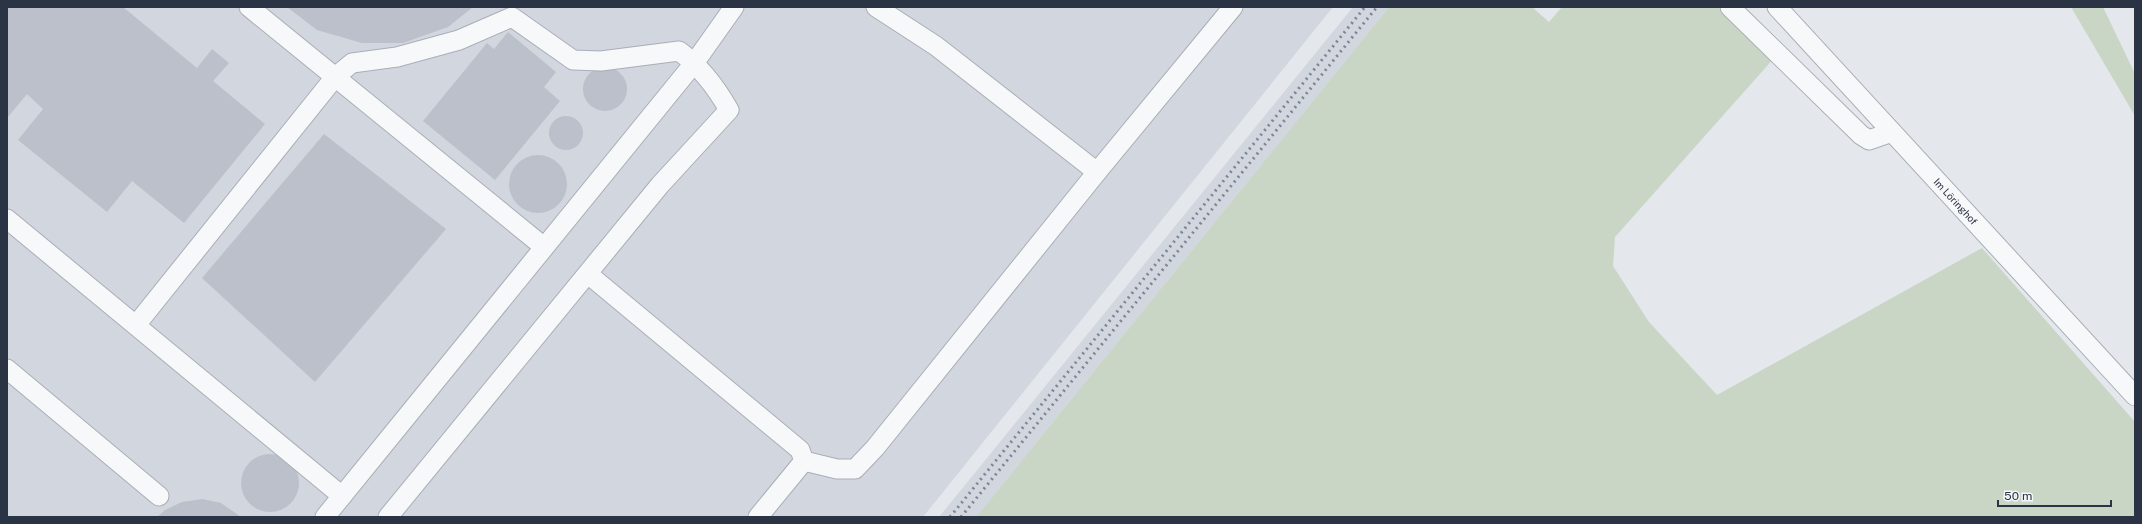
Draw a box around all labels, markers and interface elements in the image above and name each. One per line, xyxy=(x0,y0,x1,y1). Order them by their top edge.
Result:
street label: Im Löringhof xyxy=(1931,176,1980,227)
scale bar xyxy=(1998,482,2111,508)
text: 50 m xyxy=(2004,489,2032,503)

